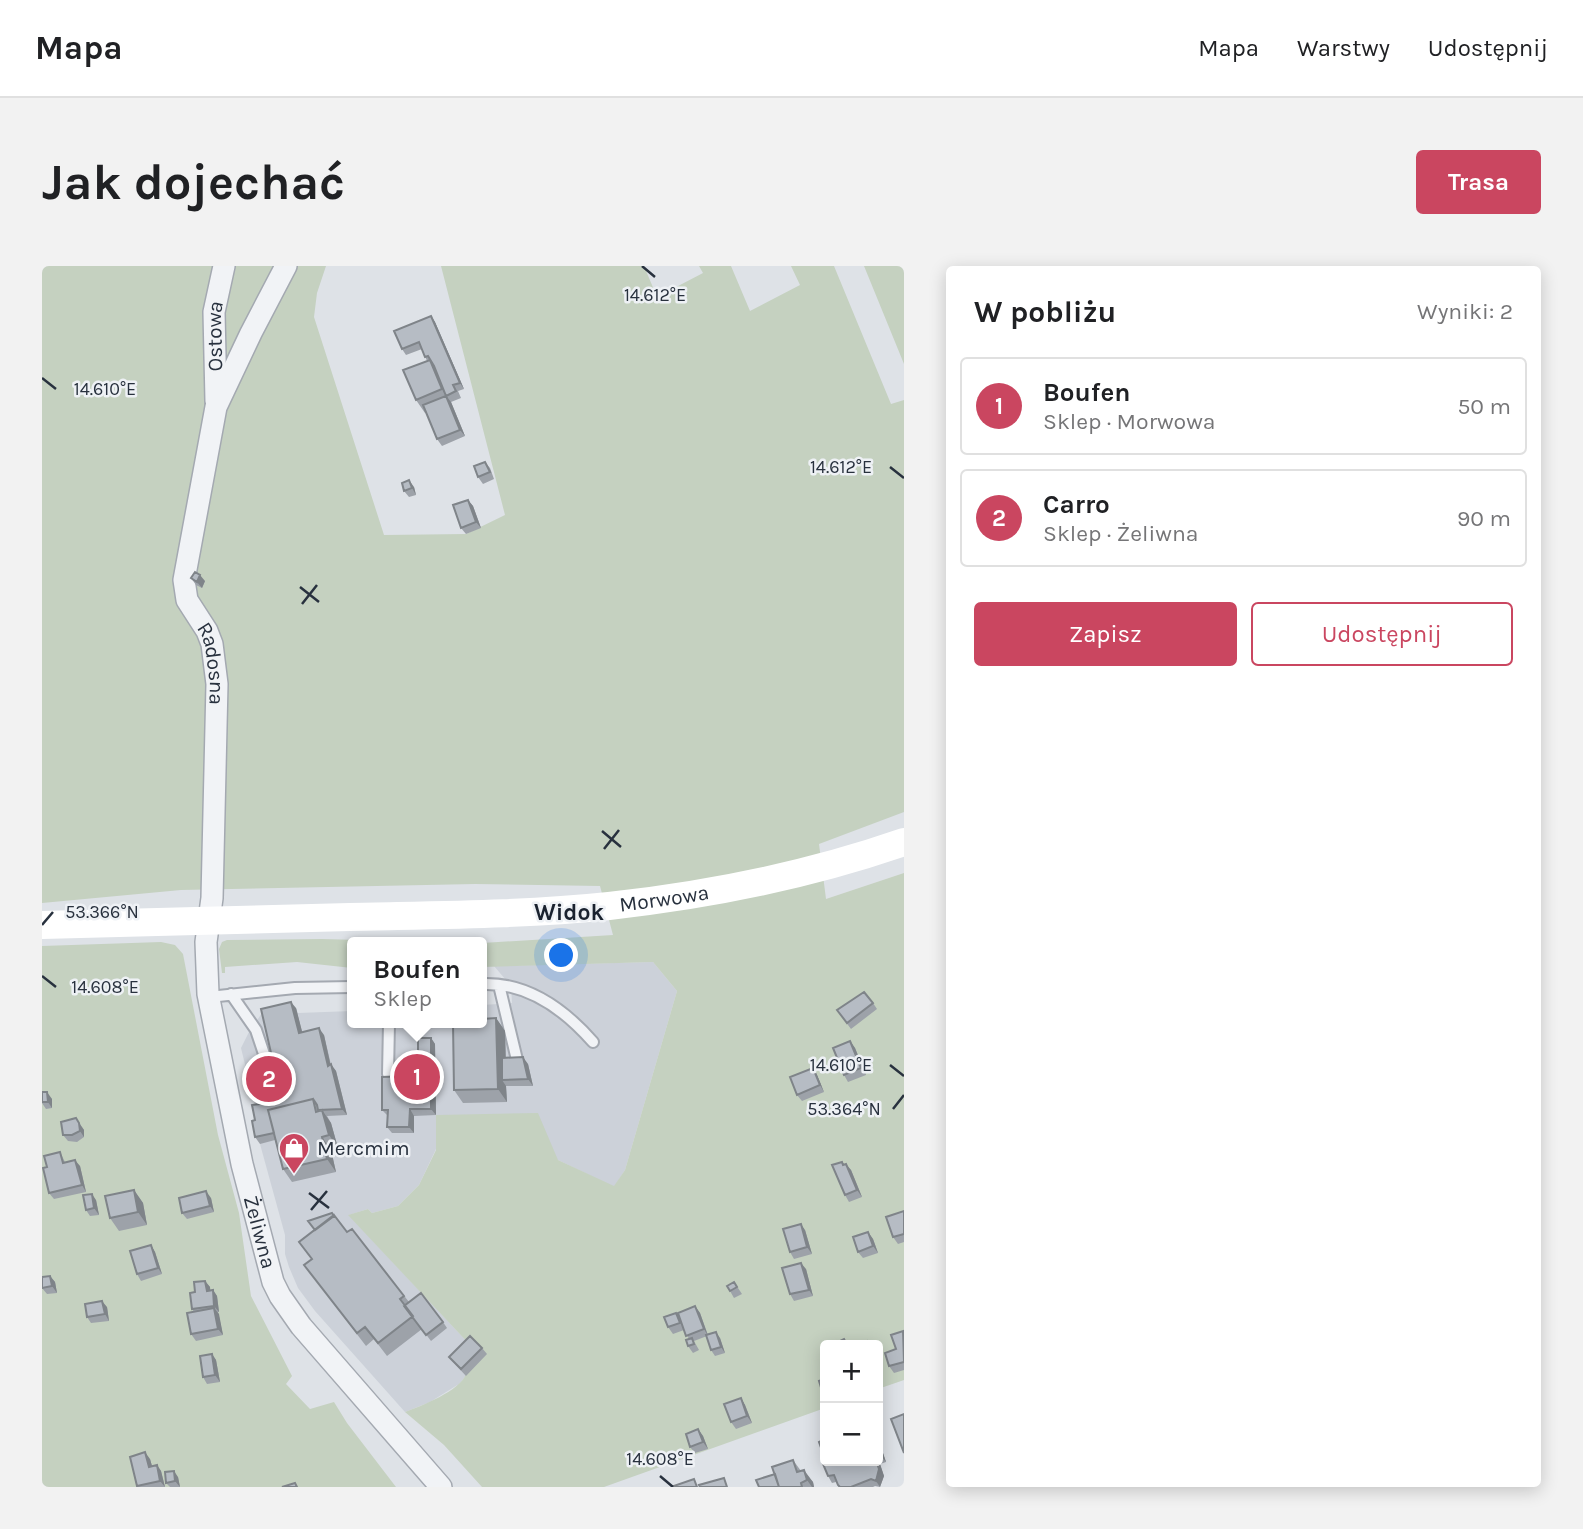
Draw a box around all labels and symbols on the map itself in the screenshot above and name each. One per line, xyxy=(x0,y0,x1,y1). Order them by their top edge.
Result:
text: 14.612°E xyxy=(624,284,686,306)
street label: Ostowa xyxy=(202,298,228,372)
text: 14.610°E xyxy=(74,378,136,400)
text: 14.612°E xyxy=(810,456,872,478)
street label: Radosna xyxy=(192,617,229,705)
street label: Morwowa xyxy=(618,880,711,917)
district label: Widok xyxy=(534,899,604,926)
text: 53.366°N xyxy=(65,901,139,923)
your location xyxy=(544,938,578,972)
text: 14.608°E xyxy=(71,976,139,998)
pin: 1 xyxy=(394,1051,440,1103)
pin: 2 xyxy=(246,1053,292,1105)
text: 14.610°E xyxy=(810,1054,872,1076)
text: 53.364°N xyxy=(807,1098,881,1120)
shop icon: Mercmim xyxy=(277,1131,311,1175)
place label: Mercmim xyxy=(317,1136,410,1160)
street label: Żeliwna xyxy=(239,1193,281,1271)
text: 14.608°E xyxy=(626,1448,694,1470)

